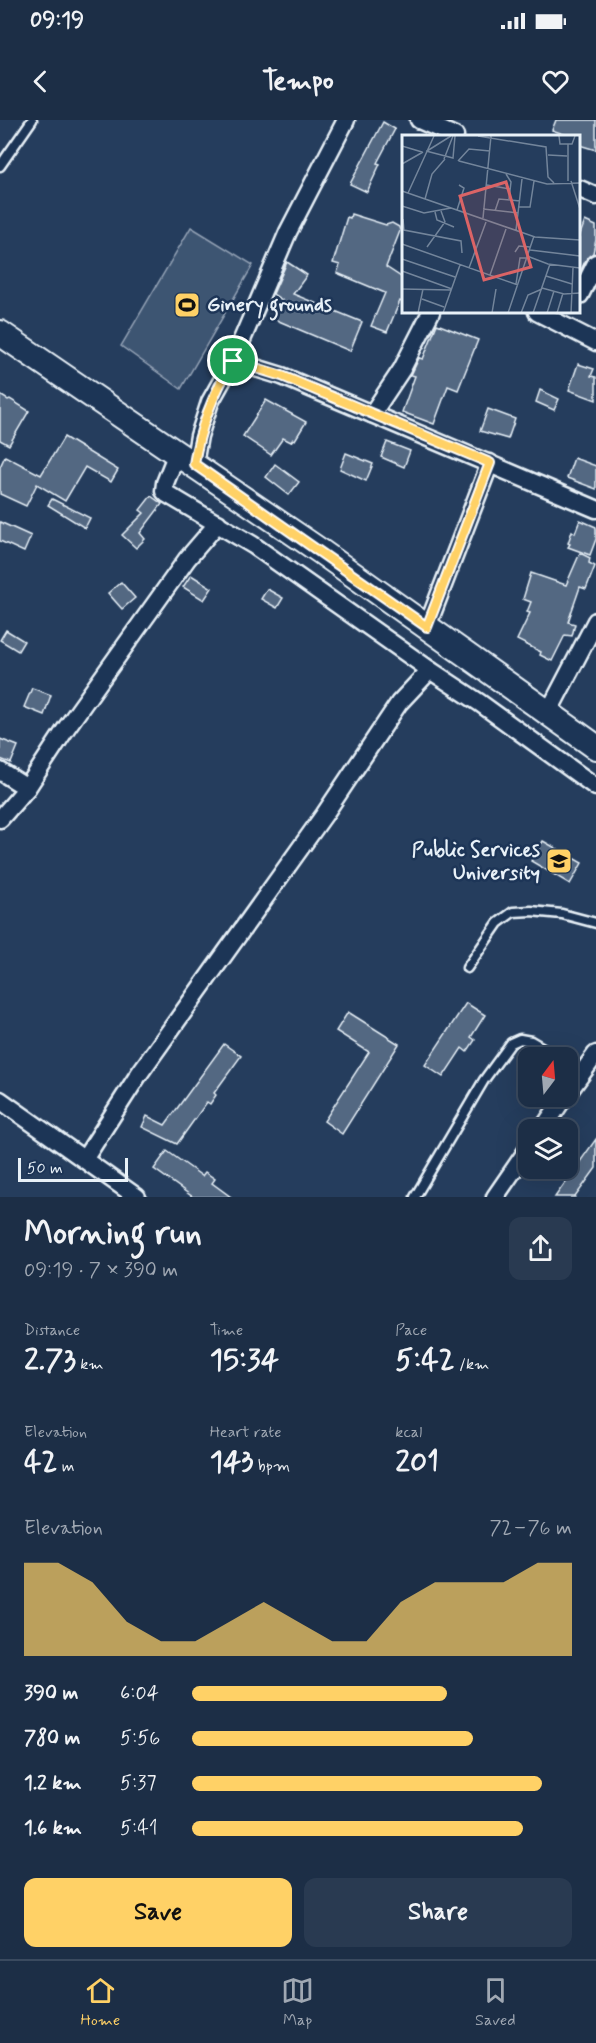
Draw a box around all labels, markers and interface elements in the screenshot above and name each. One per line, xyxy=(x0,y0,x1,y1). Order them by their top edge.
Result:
text: 09:19 xyxy=(30,7,84,35)
text: Tempo xyxy=(262,64,334,99)
icon: back xyxy=(24,65,57,98)
icon: heart xyxy=(539,65,572,98)
inset map xyxy=(402,135,581,314)
sports icon: Ginery grounds xyxy=(172,290,202,320)
place label: Ginery grounds xyxy=(207,292,332,321)
pin xyxy=(207,335,258,386)
icon: arrive xyxy=(216,344,249,377)
place label: Public Services University xyxy=(412,837,540,887)
school or university icon: Public Services University xyxy=(544,846,574,876)
north arrow xyxy=(518,1047,578,1107)
map controls xyxy=(518,1047,578,1179)
button: layers xyxy=(518,1119,578,1179)
scale bar xyxy=(18,1155,128,1182)
text: 50 m xyxy=(27,1158,63,1179)
text: Morning run xyxy=(24,1212,202,1256)
button: share xyxy=(509,1217,572,1280)
text: 09:19 · 7 × 390 m xyxy=(24,1257,178,1284)
text: Distance xyxy=(24,1320,80,1341)
text: Time xyxy=(210,1320,243,1341)
text: Pace xyxy=(395,1320,427,1341)
text: 2.73 xyxy=(24,1341,76,1380)
text: 15:34 xyxy=(210,1341,279,1380)
text: 5:42 xyxy=(395,1341,455,1380)
text: km xyxy=(76,1354,104,1375)
text: /km xyxy=(455,1354,489,1375)
text: Elevation xyxy=(24,1422,87,1443)
text: Heart rate xyxy=(210,1422,282,1443)
text: kcal xyxy=(395,1422,422,1443)
text: 42 xyxy=(24,1443,57,1482)
text: 143 xyxy=(210,1443,254,1482)
text: 201 xyxy=(395,1443,439,1482)
text: m xyxy=(57,1456,74,1477)
text: bpm xyxy=(254,1456,290,1477)
text: Elevation xyxy=(24,1515,103,1542)
text: 72–76 m xyxy=(489,1515,572,1542)
text: 390 m xyxy=(24,1680,78,1707)
text: 6:04 xyxy=(120,1680,159,1707)
text: 780 m xyxy=(24,1725,80,1752)
text: 5:56 xyxy=(120,1725,160,1752)
text: 1.2 km xyxy=(24,1770,81,1797)
text: 5:37 xyxy=(120,1770,156,1797)
text: 1.6 km xyxy=(24,1815,82,1842)
text: 5:41 xyxy=(120,1815,158,1842)
button: Save xyxy=(24,1878,292,1947)
button: Share xyxy=(304,1878,572,1947)
tab: Home xyxy=(80,1974,120,2031)
tab: Map xyxy=(281,1974,314,2031)
tab: Saved xyxy=(475,1974,516,2031)

